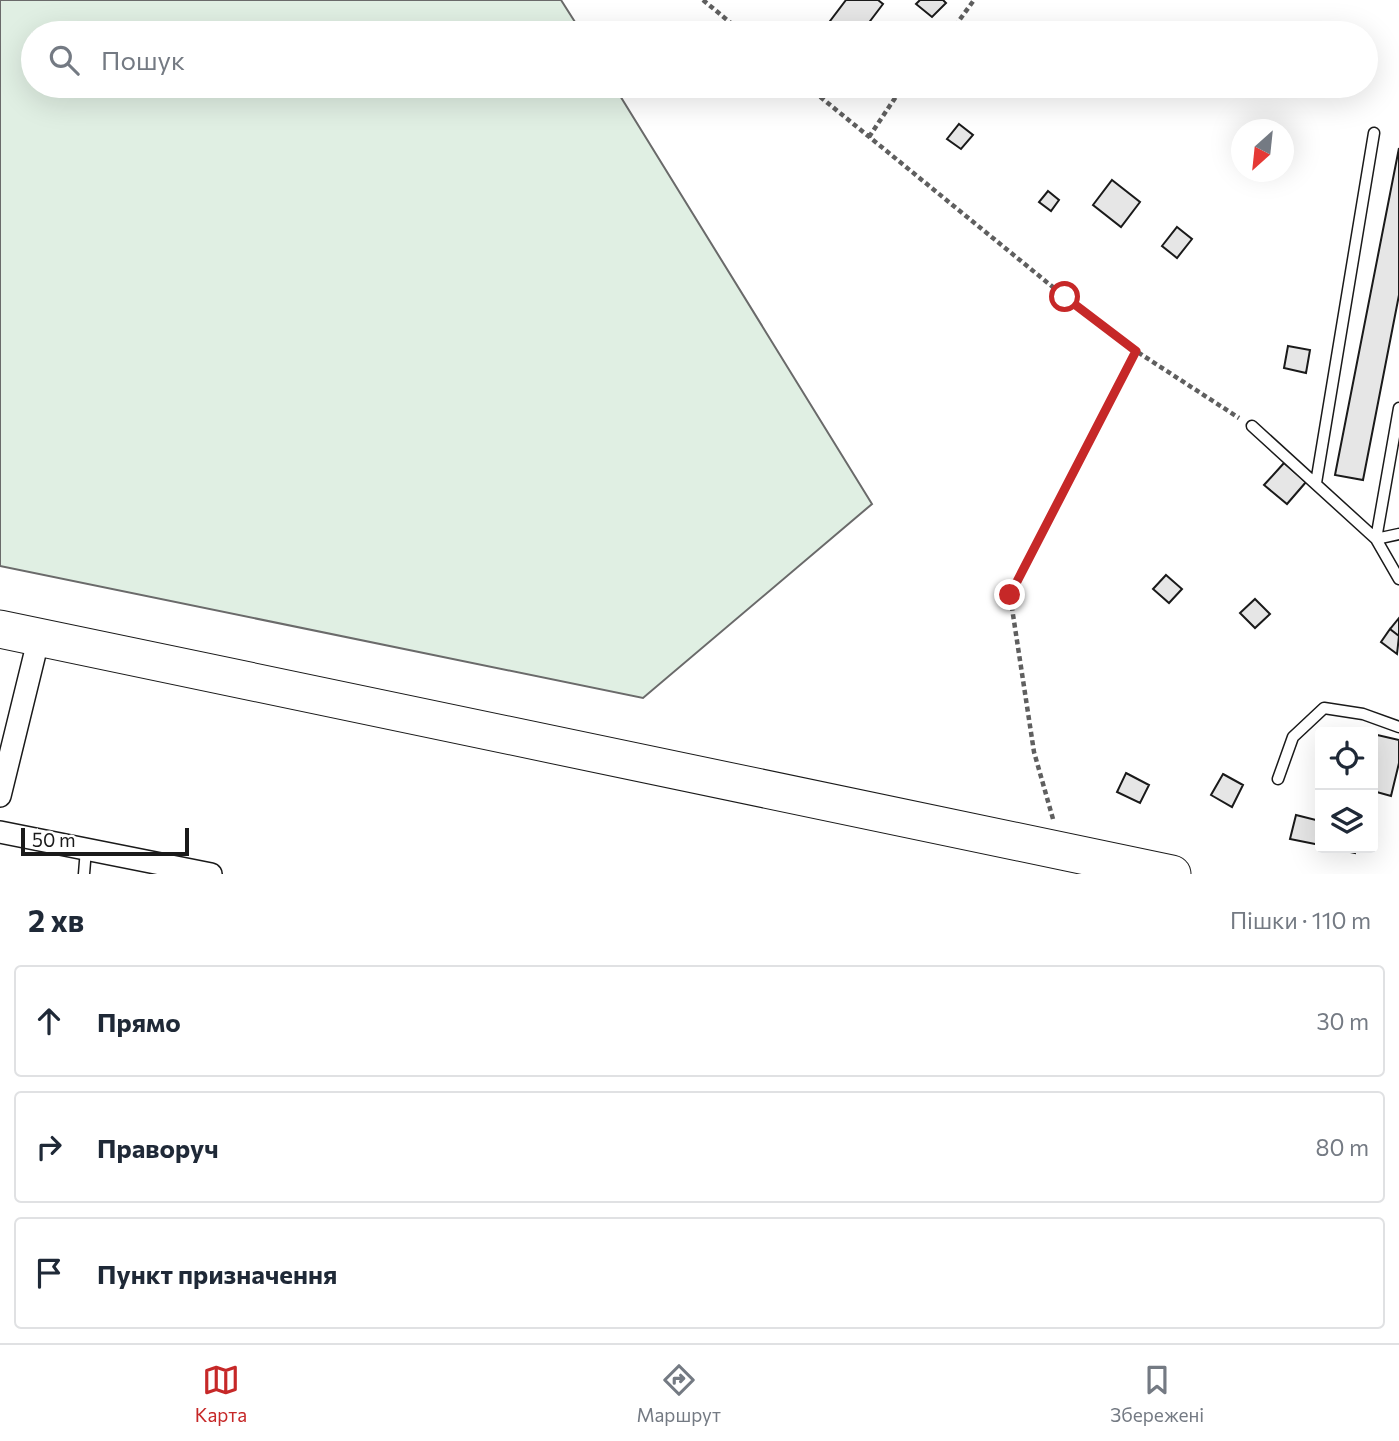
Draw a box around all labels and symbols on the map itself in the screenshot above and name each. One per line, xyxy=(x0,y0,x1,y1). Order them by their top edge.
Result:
north arrow xyxy=(1231,119,1294,182)
route start xyxy=(1049,281,1080,312)
route end xyxy=(994,579,1025,610)
scale bar xyxy=(21,825,189,857)

